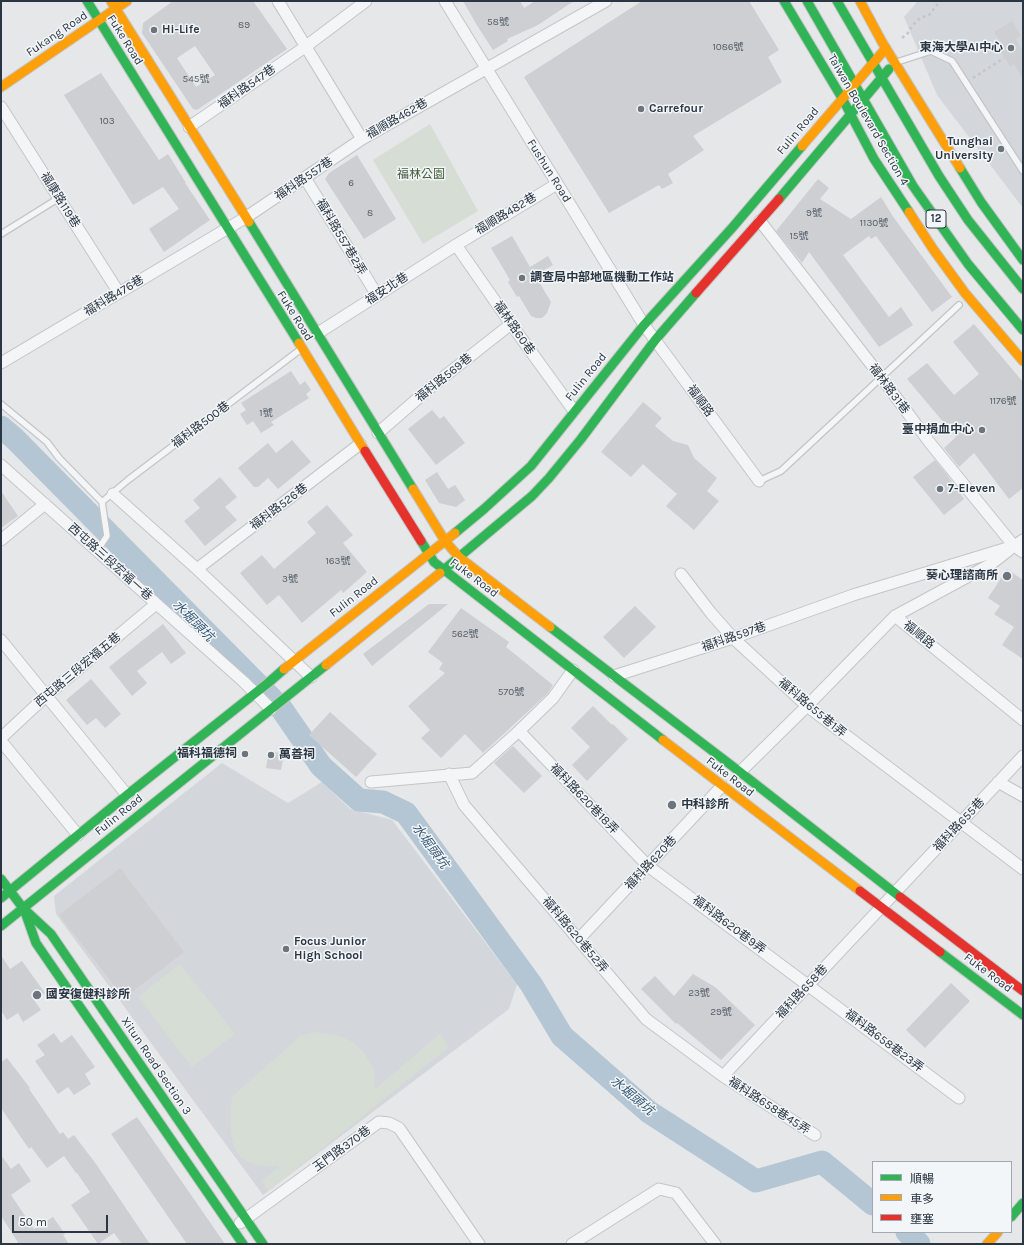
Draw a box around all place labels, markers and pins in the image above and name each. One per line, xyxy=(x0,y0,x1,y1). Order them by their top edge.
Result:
place label: Hi-Life xyxy=(162,23,200,37)
marker: Hi-Life xyxy=(149,25,159,35)
place label: 東海大學AI中心 xyxy=(920,41,1003,55)
marker: 東海大學AI中心 xyxy=(1006,43,1016,53)
place label: Carrefour xyxy=(649,102,703,116)
marker: Carrefour xyxy=(636,104,646,114)
place label: Tunghai University xyxy=(935,135,993,163)
marker: Tunghai University xyxy=(996,144,1006,154)
place label: 調查局中部地區機動工作站 xyxy=(530,271,674,285)
marker: 調查局中部地區機動工作站 xyxy=(517,273,527,283)
place label: 臺中捐血中心 xyxy=(902,423,974,437)
marker: 臺中捐血中心 xyxy=(977,425,987,435)
place label: 7-Eleven xyxy=(948,482,996,496)
marker: 7-Eleven xyxy=(935,484,945,494)
place label: 葵心理諮商所 xyxy=(926,569,998,583)
marker: 葵心理諮商所 xyxy=(1001,570,1013,582)
place label: 福科福德祠 xyxy=(177,747,237,761)
place label: 萬善祠 xyxy=(279,748,315,762)
marker: 福科福德祠 xyxy=(240,749,250,759)
marker: 萬善祠 xyxy=(266,750,276,760)
place label: 中科診所 xyxy=(681,798,729,812)
marker: 中科診所 xyxy=(666,799,678,811)
place label: Focus Junior High School xyxy=(294,935,366,963)
marker: Focus Junior High School xyxy=(281,944,291,954)
place label: 國安復健科診所 xyxy=(46,988,130,1002)
marker: 國安復健科診所 xyxy=(31,989,43,1001)

